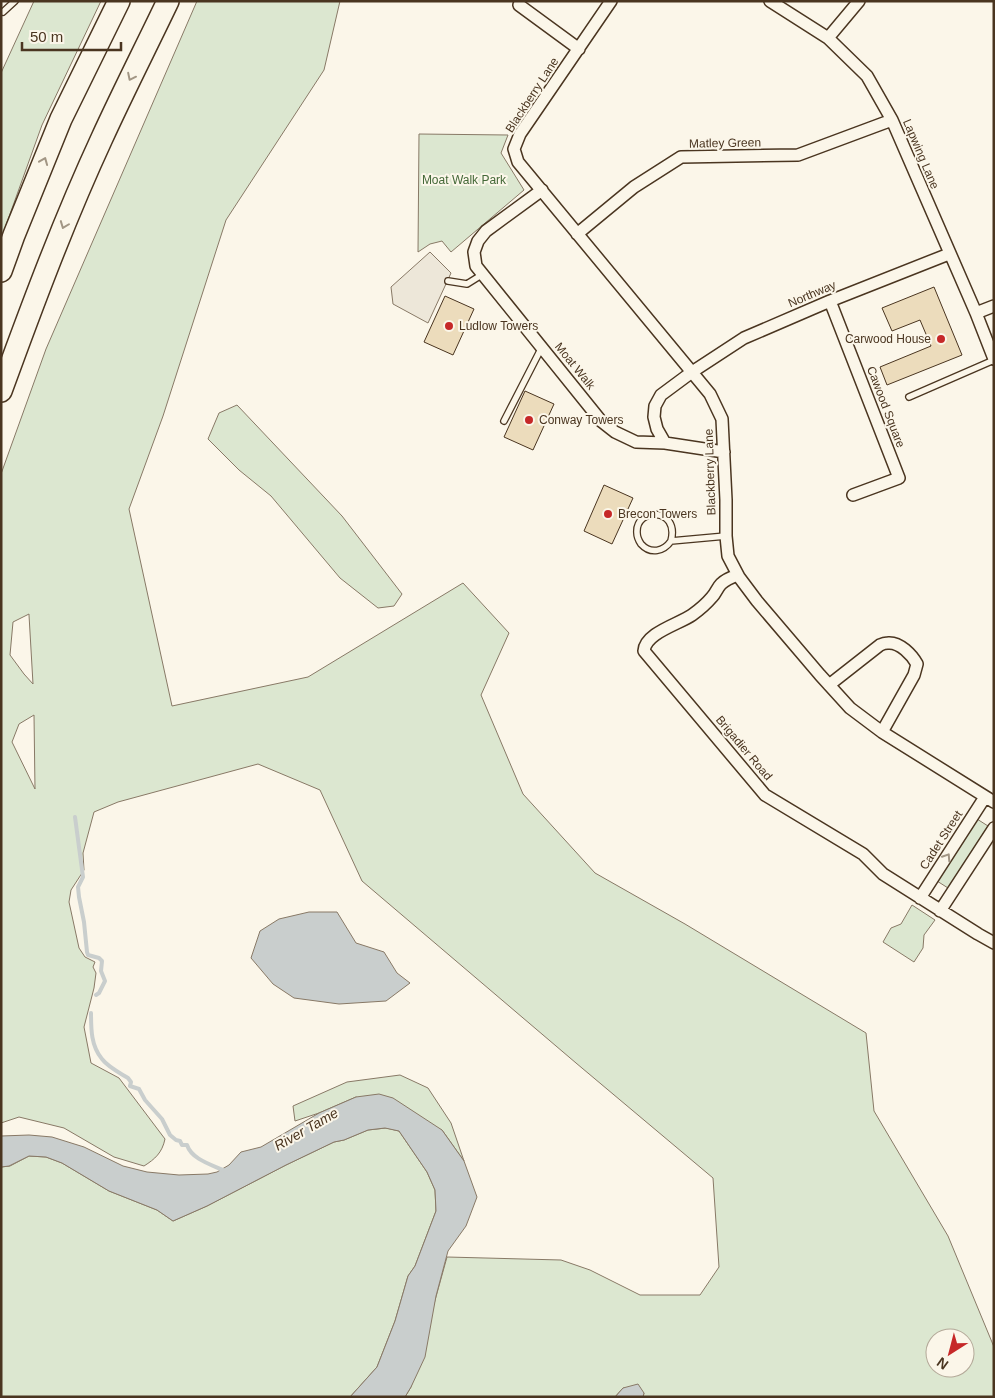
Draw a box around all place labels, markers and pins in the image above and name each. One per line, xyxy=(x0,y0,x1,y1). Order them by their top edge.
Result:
place label: Ludlow Towers xyxy=(459,319,538,333)
marker: Ludlow Towers xyxy=(443,320,455,332)
place label: Carwood House xyxy=(845,332,931,346)
marker: Carwood House xyxy=(935,333,947,345)
place label: Conway Towers xyxy=(539,413,623,427)
marker: Conway Towers xyxy=(523,414,535,426)
place label: Brecon Towers xyxy=(618,507,697,521)
marker: Brecon Towers xyxy=(602,508,614,520)

